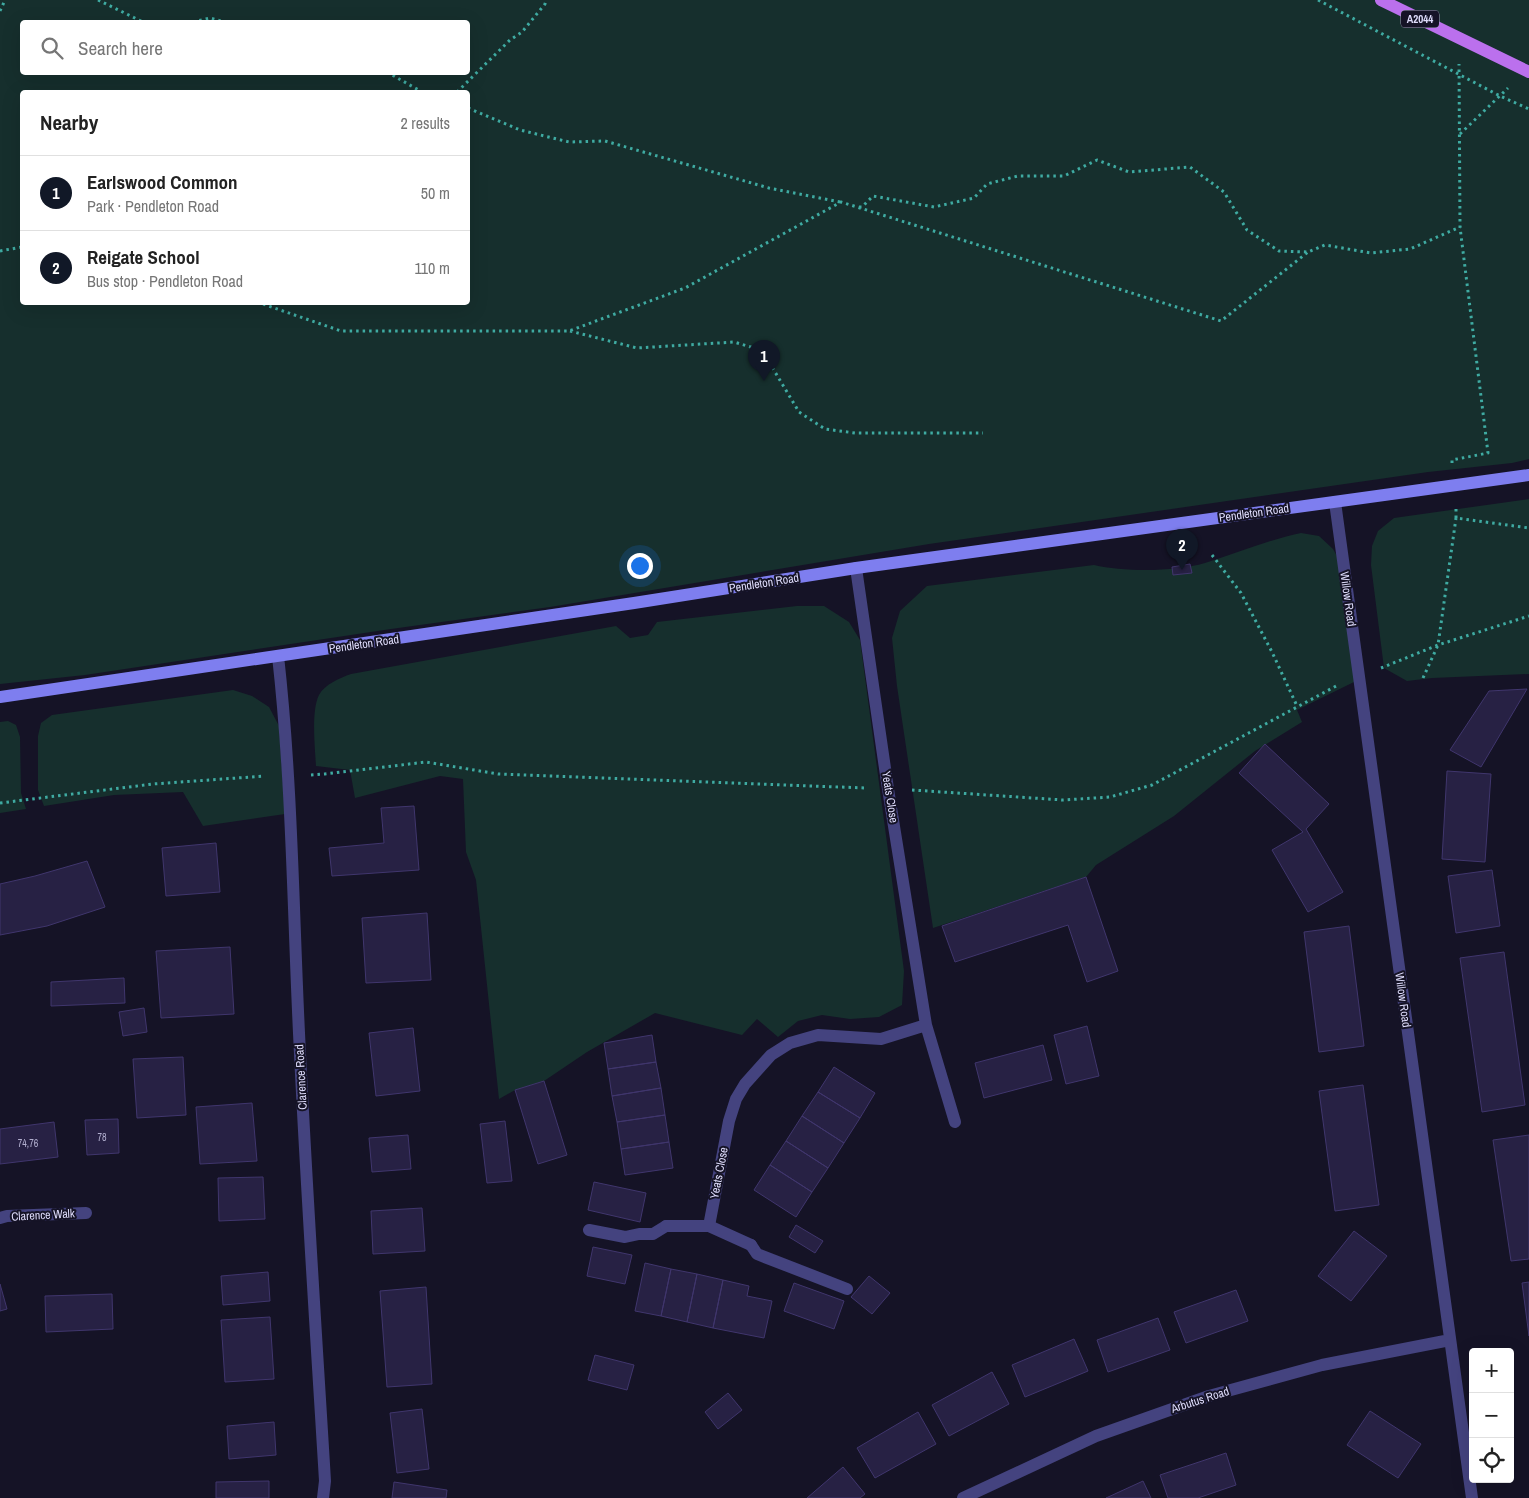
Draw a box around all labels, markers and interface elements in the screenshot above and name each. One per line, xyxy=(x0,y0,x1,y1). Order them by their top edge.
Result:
road number: A2044 xyxy=(1401,10,1439,28)
search box xyxy=(20,20,470,75)
icon: search xyxy=(38,34,66,62)
text: Search here xyxy=(78,35,163,61)
text: Nearby xyxy=(40,108,98,137)
text: 2 results xyxy=(400,112,450,134)
text: Earlswood Common xyxy=(87,169,238,195)
text: 1 xyxy=(52,182,60,204)
text: 50 m xyxy=(421,182,450,204)
text: Park · Pendleton Road xyxy=(87,195,219,217)
text: Reigate School xyxy=(87,244,200,270)
text: 2 xyxy=(52,257,60,279)
text: 110 m xyxy=(414,257,450,279)
text: Bus stop · Pendleton Road xyxy=(87,270,243,292)
pin: 1 xyxy=(748,340,780,381)
street label: Pendleton Road xyxy=(1218,500,1290,526)
pin: 2 xyxy=(1166,529,1198,570)
your location xyxy=(627,553,653,579)
street label: Pendleton Road xyxy=(728,570,800,596)
street label: Willow Road xyxy=(1336,571,1360,627)
street label: Pendleton Road xyxy=(328,631,400,657)
street label: Yeats Close xyxy=(878,770,902,824)
street label: Willow Road xyxy=(1391,972,1415,1028)
street label: Clarence Road xyxy=(291,1044,311,1110)
house number: 78 xyxy=(97,1131,107,1144)
house number: 74,76 xyxy=(18,1137,39,1150)
street label: Yeats Close xyxy=(706,1146,732,1200)
street label: Clarence Walk xyxy=(11,1205,75,1225)
map controls xyxy=(1469,1348,1514,1483)
button: + xyxy=(1469,1348,1514,1393)
street label: Arbutus Road xyxy=(1168,1383,1231,1417)
button: − xyxy=(1469,1393,1514,1438)
button: locate xyxy=(1469,1438,1514,1483)

